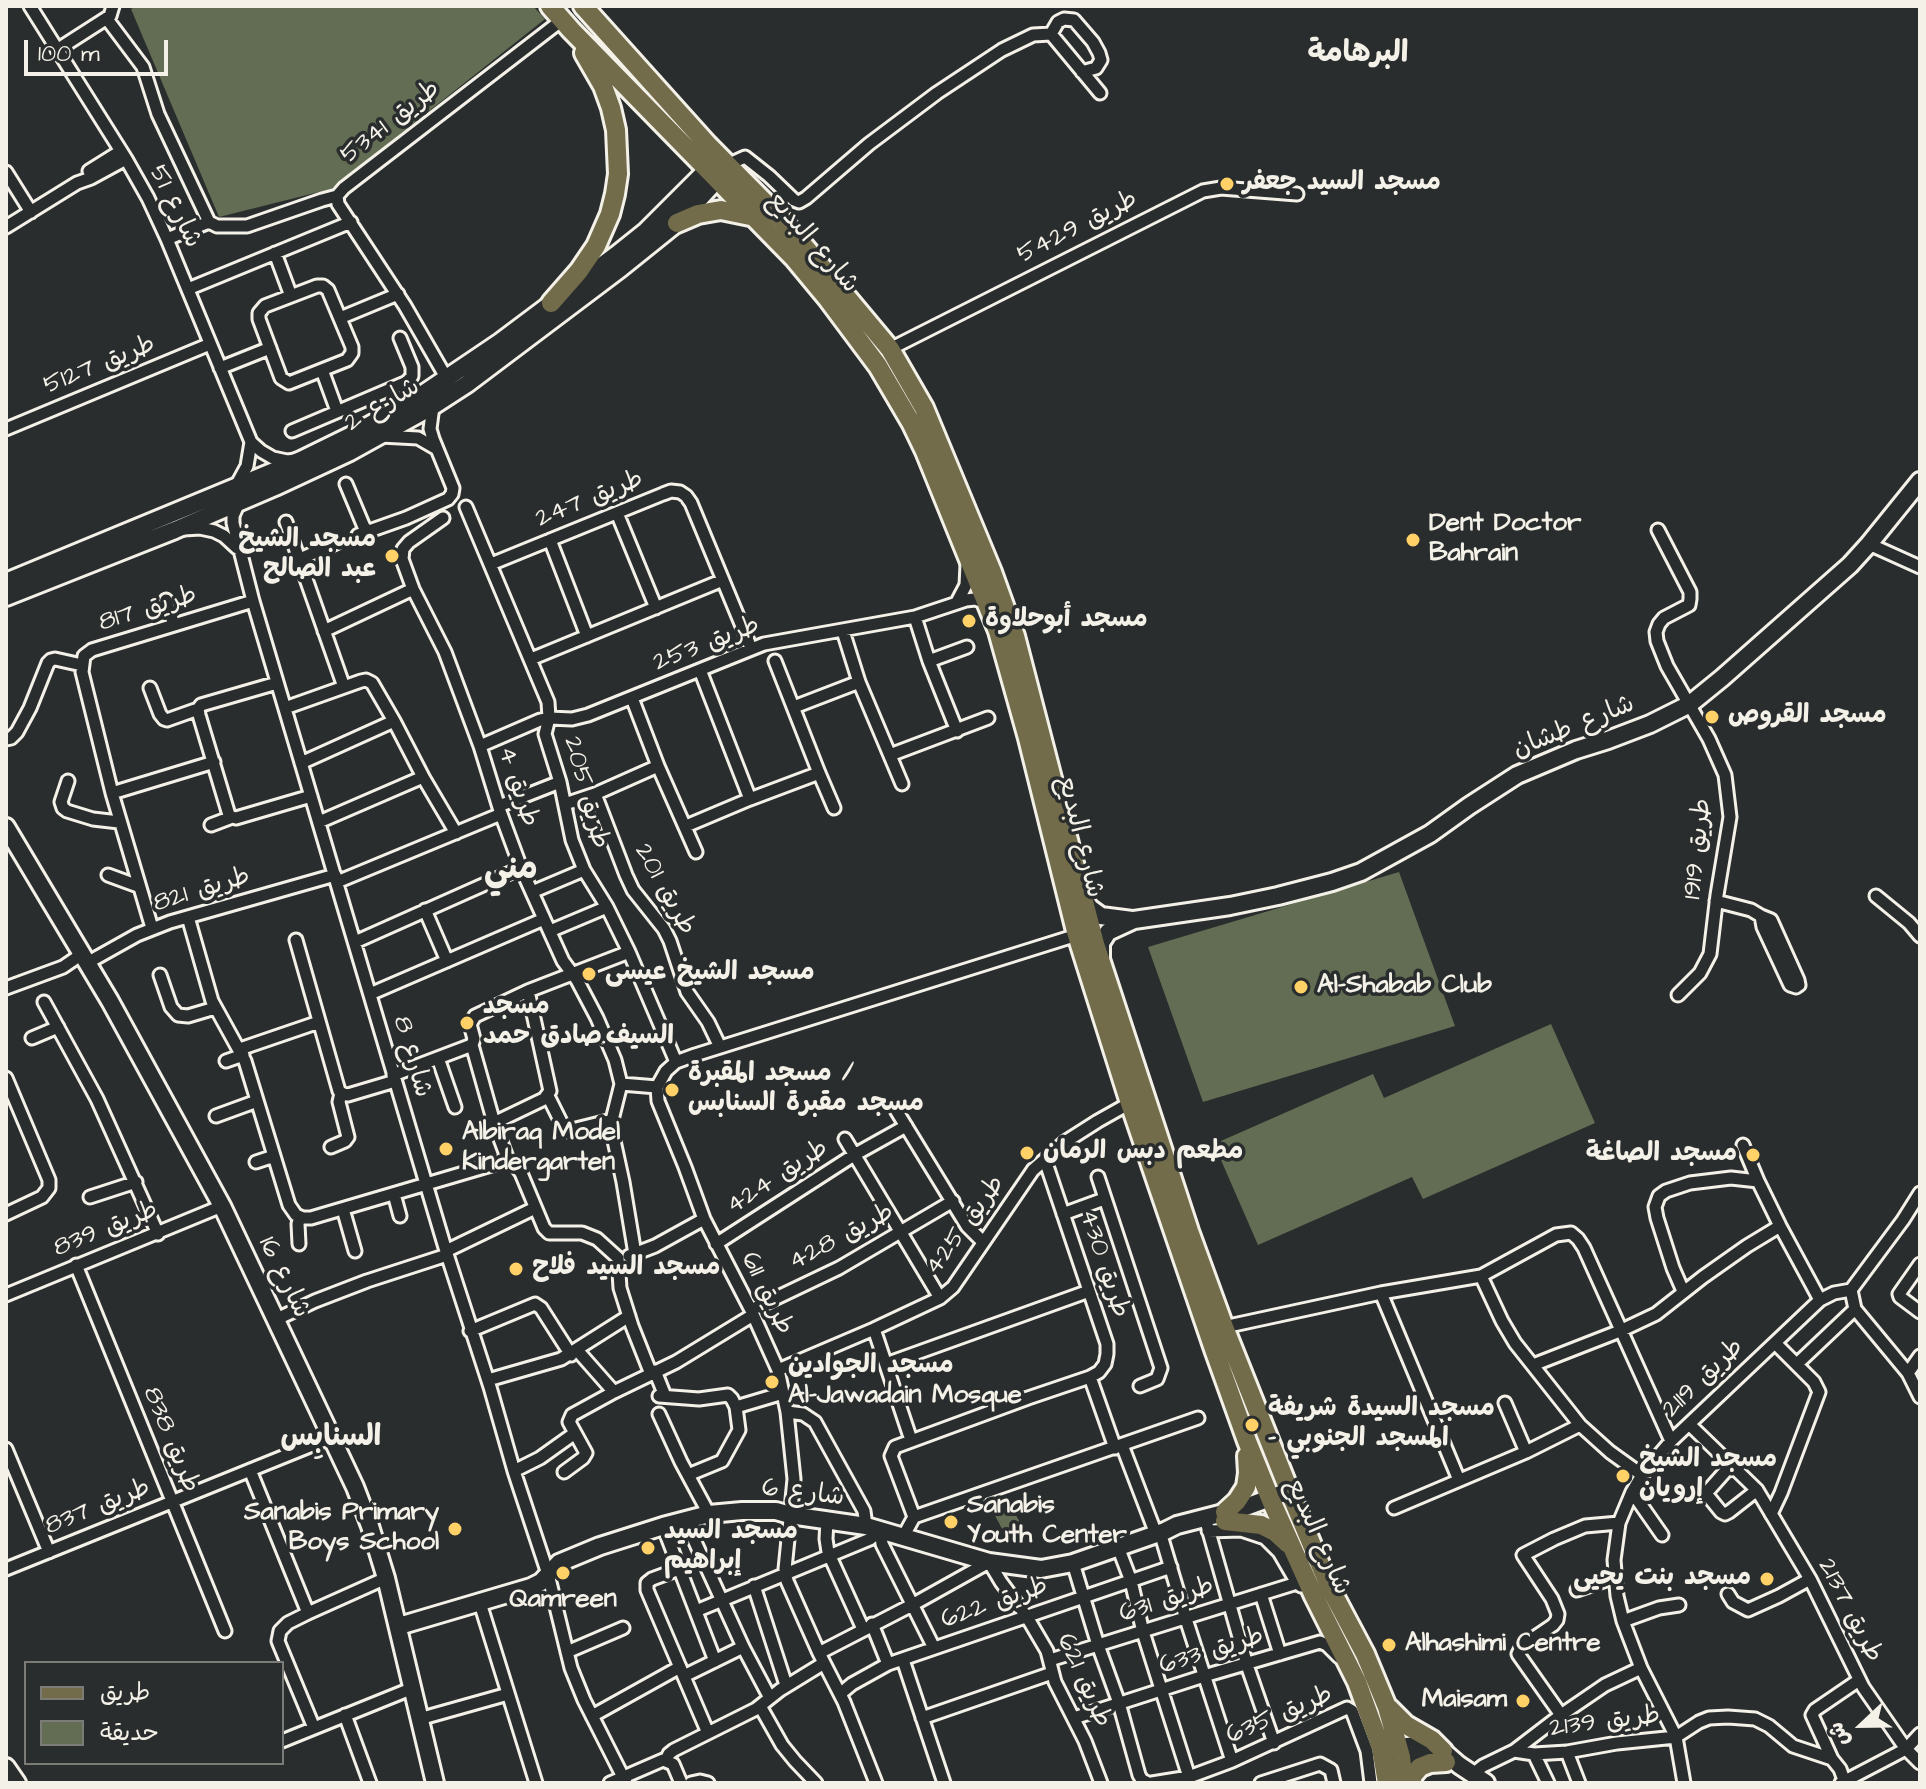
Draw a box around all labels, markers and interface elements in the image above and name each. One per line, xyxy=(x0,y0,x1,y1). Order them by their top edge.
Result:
scale bar xyxy=(28,24,172,74)
text: 100 m xyxy=(38,37,100,71)
district label: البرهامة xyxy=(1307,37,1409,73)
street label: طريق 5341 xyxy=(335,74,447,172)
street label: شارع 51 xyxy=(141,160,207,254)
place label: مسجد السيد جعفر xyxy=(1243,168,1441,200)
marker: مسجد السيد جعفر xyxy=(1218,175,1236,193)
street label: طريق 5429 xyxy=(1013,184,1143,272)
street label: شارع البديع xyxy=(759,186,865,300)
street label: طريق 5127 xyxy=(40,330,160,402)
street label: شارع 2 xyxy=(340,372,426,440)
street label: طريق 247 xyxy=(532,464,648,536)
place label: Dent Doctor Bahrain xyxy=(1429,509,1581,570)
place label: مسجد الشيخ عبد الصالح xyxy=(238,525,376,586)
marker: Dent Doctor Bahrain xyxy=(1404,531,1422,549)
marker: مسجد الشيخ عبد الصالح xyxy=(383,547,401,565)
street label: طريق 817 xyxy=(95,580,201,640)
place label: مسجد أبوحلاوة xyxy=(985,605,1147,637)
street label: طريق 253 xyxy=(649,610,765,680)
marker: مسجد أبوحلاوة xyxy=(960,612,978,630)
street label: شارع طشان xyxy=(1509,689,1639,767)
place label: مسجد القروص xyxy=(1728,701,1887,733)
marker: مسجد القروص xyxy=(1703,708,1721,726)
street label: طريق 205 xyxy=(555,734,615,852)
street label: طريق 4 xyxy=(489,743,545,831)
street label: شارع البديع xyxy=(1049,773,1109,901)
street label: طريق 1919 xyxy=(1678,797,1720,901)
street label: طريق 201 xyxy=(626,839,702,941)
district label: مني xyxy=(484,851,538,891)
street label: طريق 821 xyxy=(150,861,254,921)
place label: مسجد الشيخ عيسى xyxy=(605,958,815,990)
marker: مسجد الشيخ عيسى xyxy=(580,965,598,983)
place label: Al-Shabab Club xyxy=(1317,971,1492,1003)
marker: Al-Shabab Club xyxy=(1292,978,1310,996)
place label: مسجد السيف.صادق حمد xyxy=(483,992,674,1054)
street label: شارع 8 xyxy=(384,1013,438,1101)
marker: مسجد السيف.صادق حمد xyxy=(458,1014,476,1032)
place label: مسجد المقبرة / مسجد مقبرة السنابس xyxy=(688,1059,924,1120)
marker: مسجد المقبرة / مسجد مقبرة السنابس xyxy=(663,1081,681,1099)
place label: Albiraq Model Kindergarten xyxy=(462,1118,620,1180)
street label: طريق 424 xyxy=(721,1134,835,1222)
place label: مطعم دبس الرمان xyxy=(1043,1137,1243,1169)
place label: مسجد الصاغة xyxy=(1586,1139,1737,1171)
marker: Albiraq Model Kindergarten xyxy=(437,1140,455,1158)
marker: مطعم دبس الرمان xyxy=(1018,1144,1036,1162)
marker: مسجد الصاغة xyxy=(1744,1146,1762,1164)
street label: طريق 425 xyxy=(919,1170,1013,1282)
street label: طريق 839 xyxy=(49,1195,163,1265)
street label: طريق 428 xyxy=(784,1197,900,1279)
street label: طريق 430 xyxy=(1071,1206,1135,1322)
street label: شارع 16 xyxy=(250,1232,316,1324)
street label: طريق 611 xyxy=(733,1248,799,1340)
place label: مسجد السيد فلاح xyxy=(532,1253,720,1285)
marker: مسجد السيد فلاح xyxy=(507,1260,525,1278)
street label: طريق 2119 xyxy=(1657,1333,1751,1425)
place label: مسجد الجوادين Al-Jawadain Mosque xyxy=(788,1351,1022,1412)
marker: مسجد الجوادين Al-Jawadain Mosque xyxy=(763,1373,781,1391)
street label: طريق 838 xyxy=(135,1382,205,1498)
place label: مسجد السيدة شريفة - المسجد الجنوبي xyxy=(1268,1394,1495,1456)
marker: مسجد السيدة شريفة - المسجد الجنوبي xyxy=(1243,1416,1261,1434)
district label: السنابِس xyxy=(280,1421,382,1457)
place label: مسجد الشيخ إرويان xyxy=(1639,1445,1777,1506)
marker: مسجد الشيخ إرويان xyxy=(1614,1467,1632,1485)
street label: طريق 837 xyxy=(41,1473,155,1543)
street label: شارع 6 xyxy=(760,1473,846,1515)
street label: شارع البديع xyxy=(1277,1474,1357,1600)
place label: Sanabis Youth Center xyxy=(967,1491,1127,1552)
place label: Sanabis Primary Boys School xyxy=(244,1498,439,1560)
marker: Sanabis Youth Center xyxy=(942,1513,960,1531)
place label: مسجد السيد إبراهيم xyxy=(664,1517,798,1578)
marker: Sanabis Primary Boys School xyxy=(446,1520,464,1538)
marker: مسجد السيد إبراهيم xyxy=(639,1539,657,1557)
street label: طريق 2137 xyxy=(1810,1554,1888,1668)
place label: مسجد بنت يحيى xyxy=(1573,1563,1751,1595)
marker: Qamreen xyxy=(554,1564,572,1582)
marker: مسجد بنت يحيى xyxy=(1758,1570,1776,1588)
street label: طريق 622 xyxy=(937,1571,1053,1637)
street label: طريق 631 xyxy=(1116,1571,1218,1631)
place label: Qamreen xyxy=(509,1585,617,1617)
street label: طريق 633 xyxy=(1156,1621,1268,1683)
street label: طريق 621 xyxy=(1049,1629,1117,1733)
place label: Alhashimi Centre xyxy=(1405,1629,1601,1661)
marker: Alhashimi Centre xyxy=(1380,1636,1398,1654)
legend xyxy=(24,1661,284,1765)
text: طريق xyxy=(100,1676,150,1710)
street label: طريق 635 xyxy=(1222,1680,1338,1752)
place label: Maisam xyxy=(1422,1685,1507,1717)
north arrow xyxy=(1822,1685,1902,1765)
marker: Maisam xyxy=(1514,1692,1532,1710)
street label: طريق 2139 xyxy=(1548,1701,1662,1745)
text: حديقة xyxy=(100,1716,159,1750)
text: ش xyxy=(1820,1717,1858,1751)

